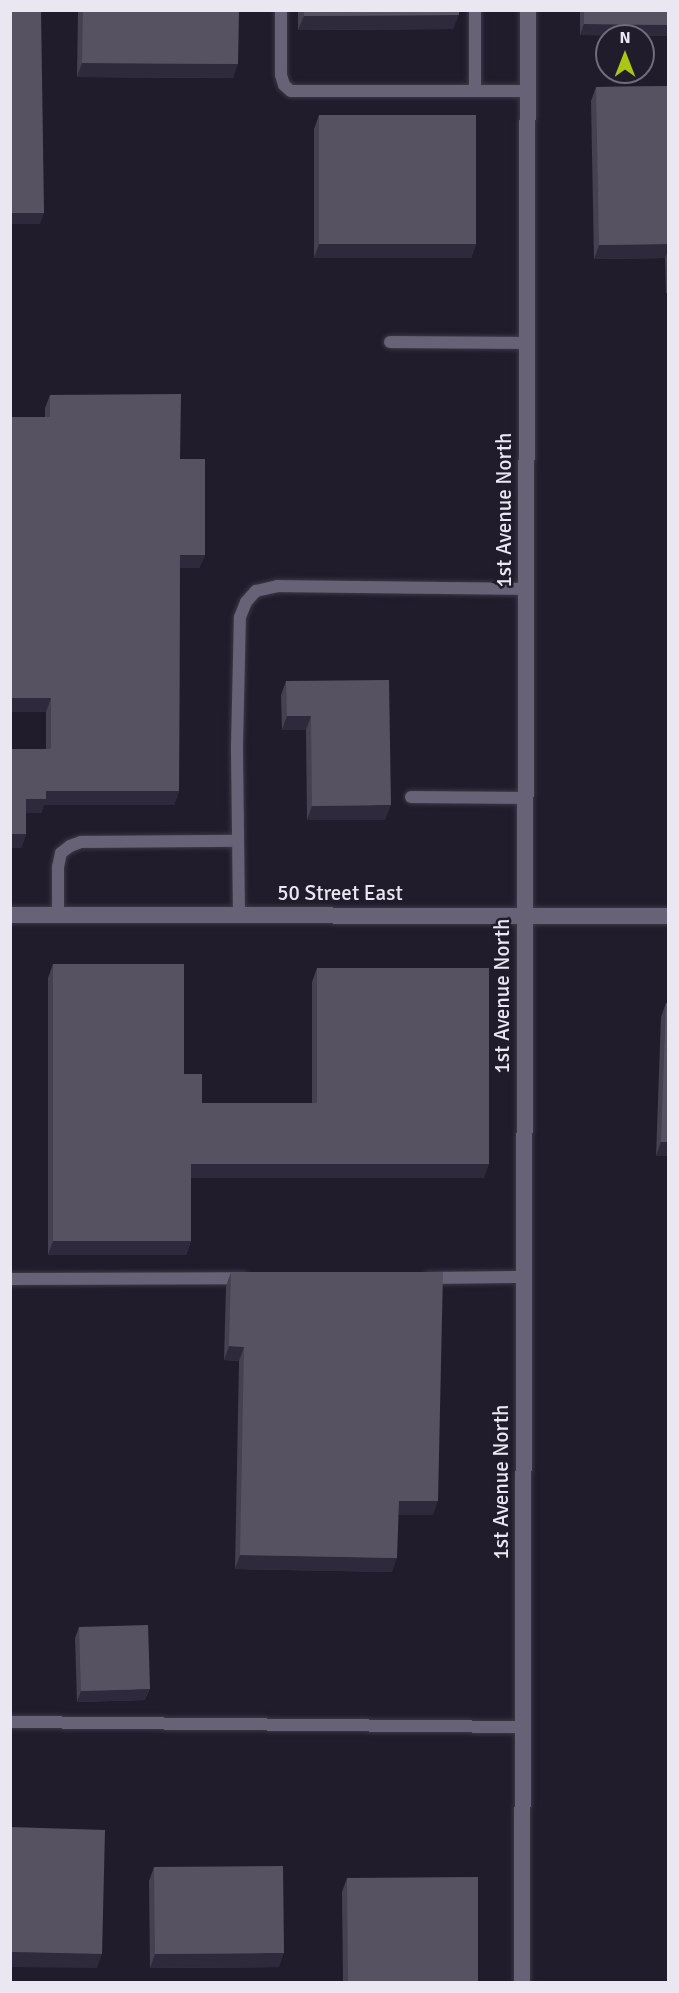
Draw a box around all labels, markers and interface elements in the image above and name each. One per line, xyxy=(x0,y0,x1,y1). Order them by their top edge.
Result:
north arrow xyxy=(595,24,655,84)
text: N xyxy=(619,28,631,48)
street label: 1st Avenue North xyxy=(491,433,517,587)
street label: 50 Street East xyxy=(277,880,403,906)
street label: 1st Avenue North xyxy=(489,919,515,1073)
street label: 1st Avenue North xyxy=(488,1405,514,1559)

